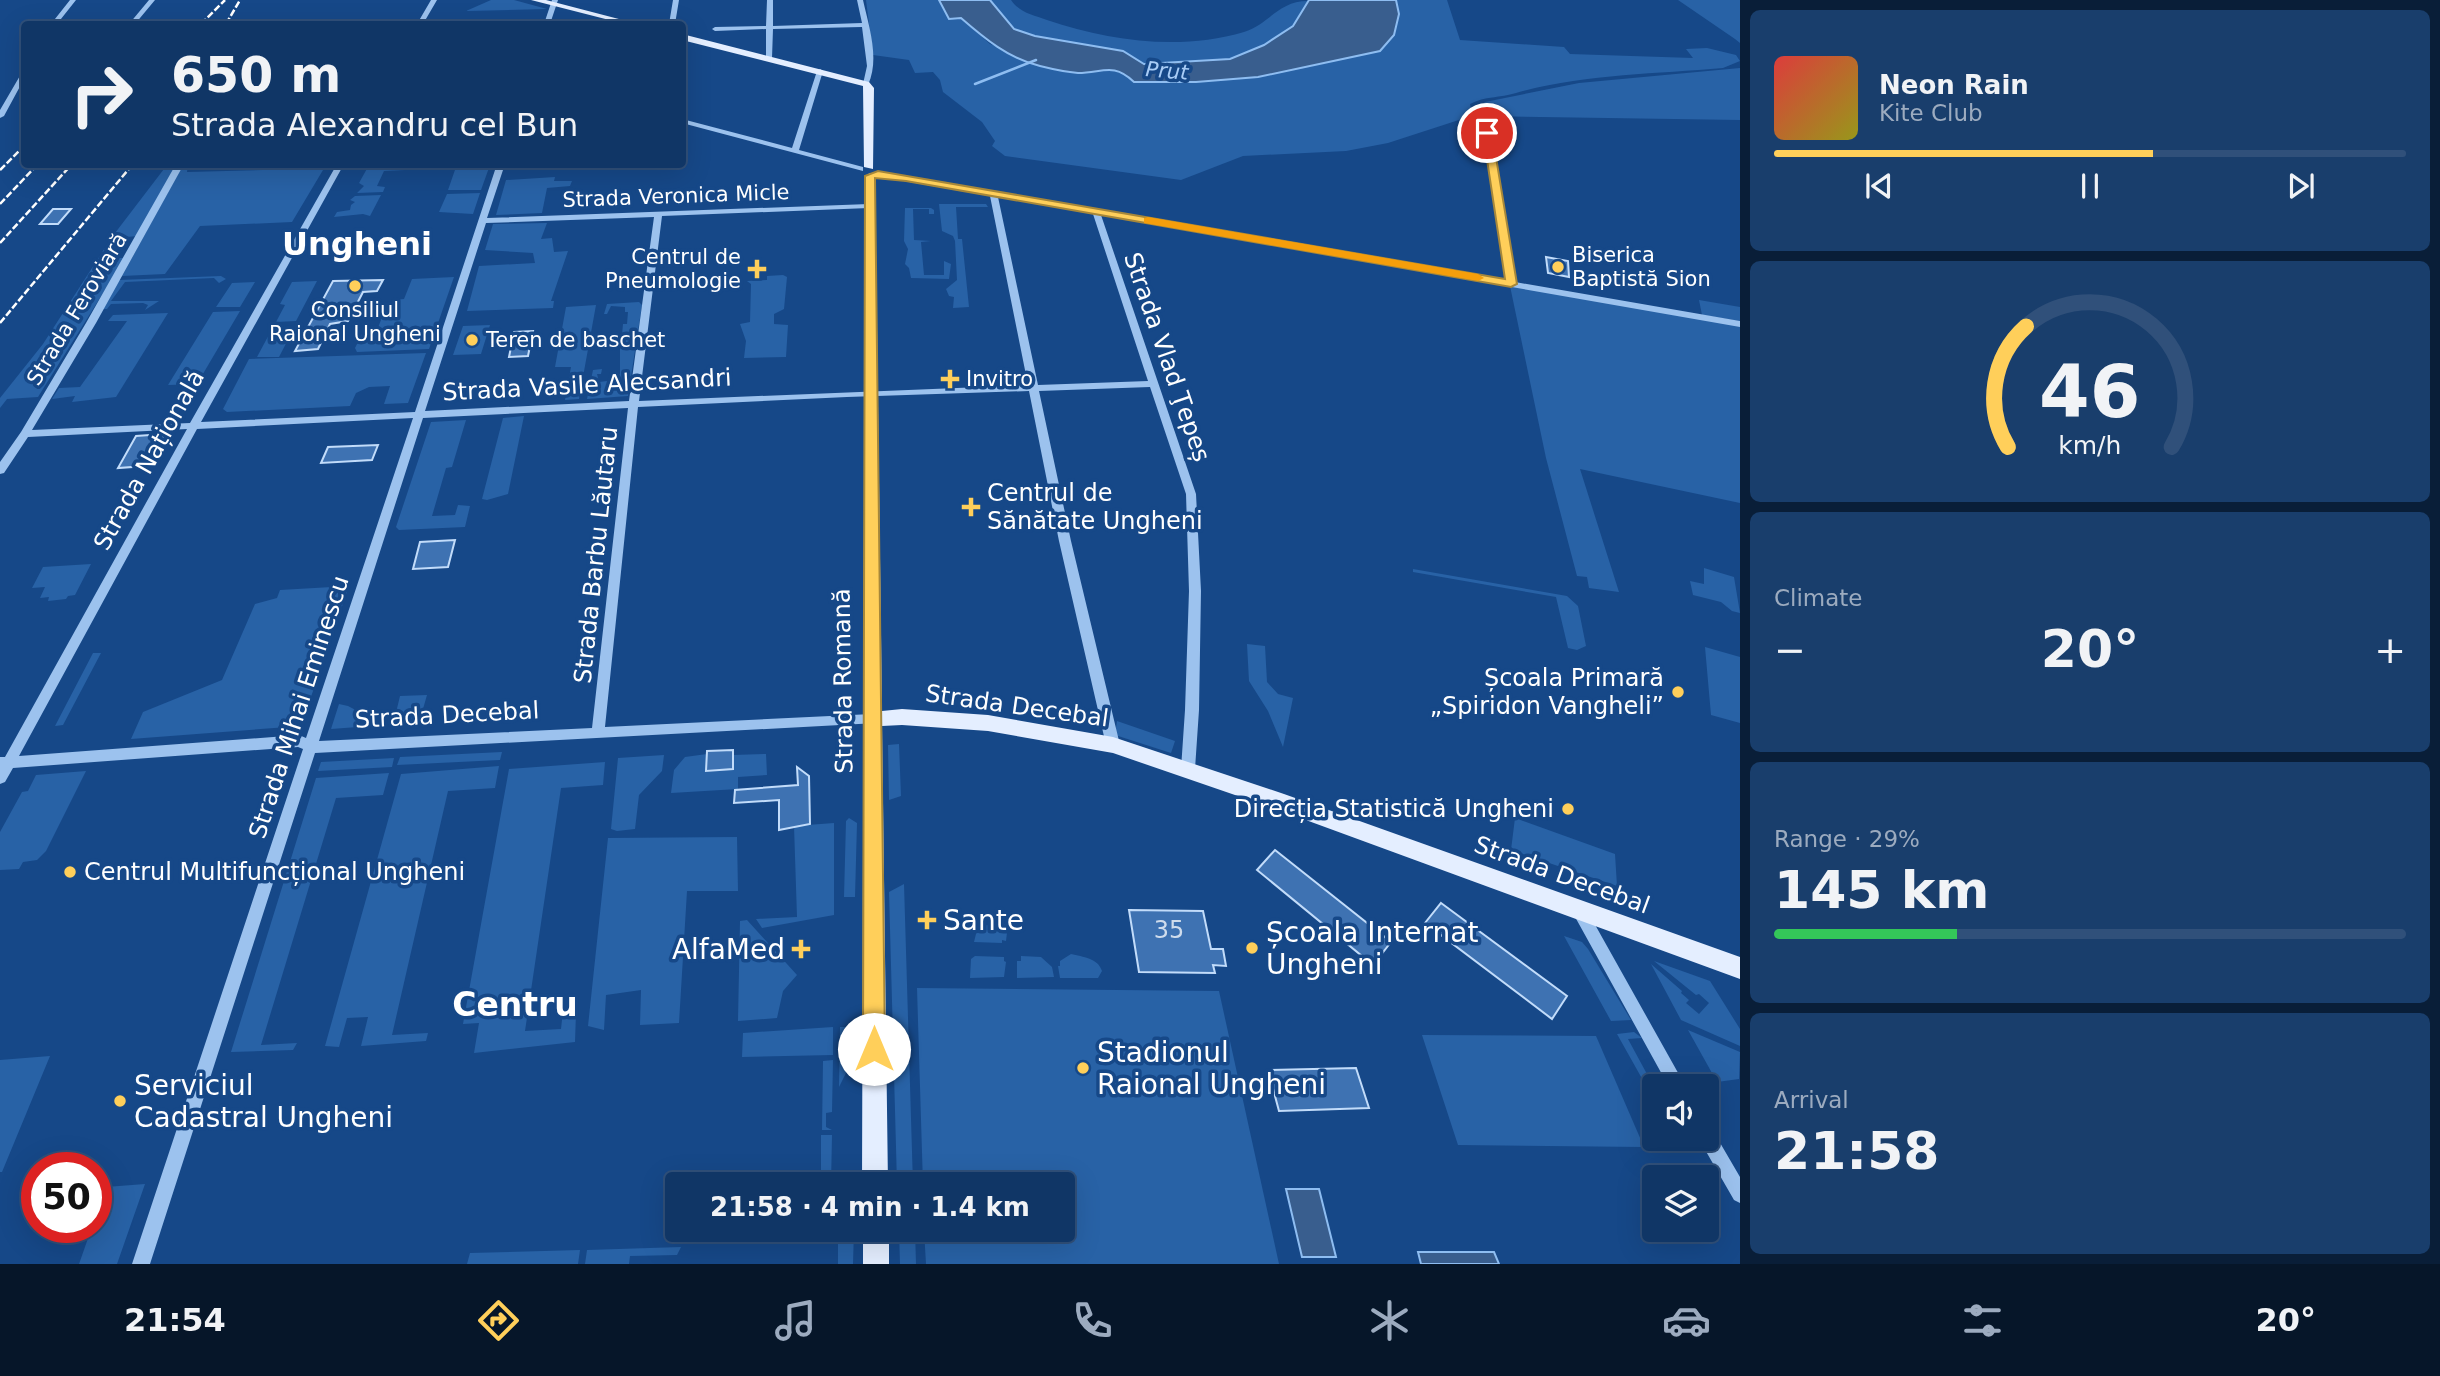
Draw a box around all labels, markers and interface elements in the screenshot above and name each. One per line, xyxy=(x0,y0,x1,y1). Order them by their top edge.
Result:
text: 650 m xyxy=(171,47,341,104)
icon: right xyxy=(56,49,147,140)
water label: Prut xyxy=(1145,57,1190,85)
text: Neon Rain xyxy=(1879,70,2029,100)
text: Kite Club xyxy=(1879,100,1983,126)
pin xyxy=(1457,103,1517,163)
text: Strada Alexandru cel Bun xyxy=(171,106,578,144)
icon: arrive xyxy=(1468,114,1506,152)
icon: previous xyxy=(1860,167,1898,205)
icon: pause xyxy=(2071,167,2109,205)
icon: next xyxy=(2282,167,2320,205)
street label: Strada Veronica Micle xyxy=(562,180,790,212)
district label: Ungheni xyxy=(282,225,432,263)
street label: Strada Feroviară xyxy=(22,228,132,390)
place label: Biserica Baptistă Sion xyxy=(1572,243,1711,291)
place label: Centrul de Pneumologie xyxy=(605,245,741,293)
street label: Strada Vlad Ţepeș xyxy=(1118,249,1216,465)
marker: Centrul de Pneumologie xyxy=(747,259,767,279)
marker: Biserica Baptistă Sion xyxy=(1550,259,1566,275)
marker: Consiliul Raional Ungheni xyxy=(347,278,363,294)
place label: Consiliul Raional Ungheni xyxy=(269,298,441,346)
place label: Teren de baschet xyxy=(485,328,665,352)
marker: Teren de baschet xyxy=(464,332,480,348)
text: 46 xyxy=(2039,350,2141,435)
street label: Strada Vasile Alecsandri xyxy=(442,363,732,407)
street label: Strada Națională xyxy=(88,365,210,555)
place label: Invitro xyxy=(966,367,1033,391)
marker: Invitro xyxy=(940,369,960,389)
street label: Strada Barbu Lăutaru xyxy=(569,425,623,685)
text: km/h xyxy=(2058,431,2122,460)
place label: Centrul de Sănătate Ungheni xyxy=(987,479,1203,535)
marker: Centrul de Sănătate Ungheni xyxy=(961,497,981,517)
street label: Strada Mihai Eminescu xyxy=(243,572,355,842)
text: Climate xyxy=(1774,585,1863,611)
street label: Strada Romană xyxy=(827,588,859,774)
text: 20° xyxy=(2041,619,2139,679)
text: − xyxy=(1774,628,1806,672)
text: + xyxy=(2374,628,2406,672)
place label: Școala Primară „Spiridon Vangheli” xyxy=(1430,664,1664,720)
street label: Strada Decebal xyxy=(924,679,1110,733)
marker: Școala Primară „Spiridon Vangheli” xyxy=(1670,684,1686,700)
street label: Strada Decebal xyxy=(354,696,540,734)
place label: Direcția Statistică Ungheni xyxy=(1234,795,1554,823)
marker: Direcția Statistică Ungheni xyxy=(1560,801,1576,817)
text: Range · 29% xyxy=(1774,826,1920,852)
street label: Strada Decebal xyxy=(1470,830,1654,920)
place label: Centrul Multifuncțional Ungheni xyxy=(84,858,465,886)
text: 145 km xyxy=(1774,860,1989,920)
marker: Centrul Multifuncțional Ungheni xyxy=(62,864,78,880)
place label: Sante xyxy=(943,904,1024,937)
marker: Sante xyxy=(917,910,937,930)
house number: 35 xyxy=(1154,916,1184,944)
place label: Școala Internat Ungheni xyxy=(1266,916,1478,981)
place label: AlfaMed xyxy=(672,933,785,966)
marker: AlfaMed xyxy=(791,939,811,959)
marker: Școala Internat Ungheni xyxy=(1244,940,1260,956)
district label: Centru xyxy=(452,985,578,1024)
position arrow xyxy=(837,1012,911,1086)
place label: Stadionul Raional Ungheni xyxy=(1097,1036,1326,1101)
marker: Stadionul Raional Ungheni xyxy=(1075,1060,1091,1076)
place label: Serviciul Cadastral Ungheni xyxy=(134,1069,393,1134)
map controls xyxy=(1642,1074,1719,1242)
button: sound xyxy=(1642,1074,1719,1151)
text: Arrival xyxy=(1774,1087,1849,1113)
marker: Serviciul Cadastral Ungheni xyxy=(112,1093,128,1109)
text: 21:58 xyxy=(1774,1121,1940,1181)
speed limit sign: 50 xyxy=(21,1152,112,1243)
button: layers xyxy=(1642,1165,1719,1242)
text: 21:58 · 4 min · 1.4 km xyxy=(710,1192,1030,1222)
icon: directions xyxy=(474,1296,523,1345)
icon: music xyxy=(771,1296,820,1345)
icon: phone xyxy=(1068,1296,1117,1345)
icon: climate xyxy=(1365,1296,1414,1345)
icon: car xyxy=(1662,1296,1711,1345)
icon: filters xyxy=(1958,1296,2007,1345)
text: 21:54 xyxy=(124,1301,226,1339)
text: 20° xyxy=(2255,1301,2316,1339)

